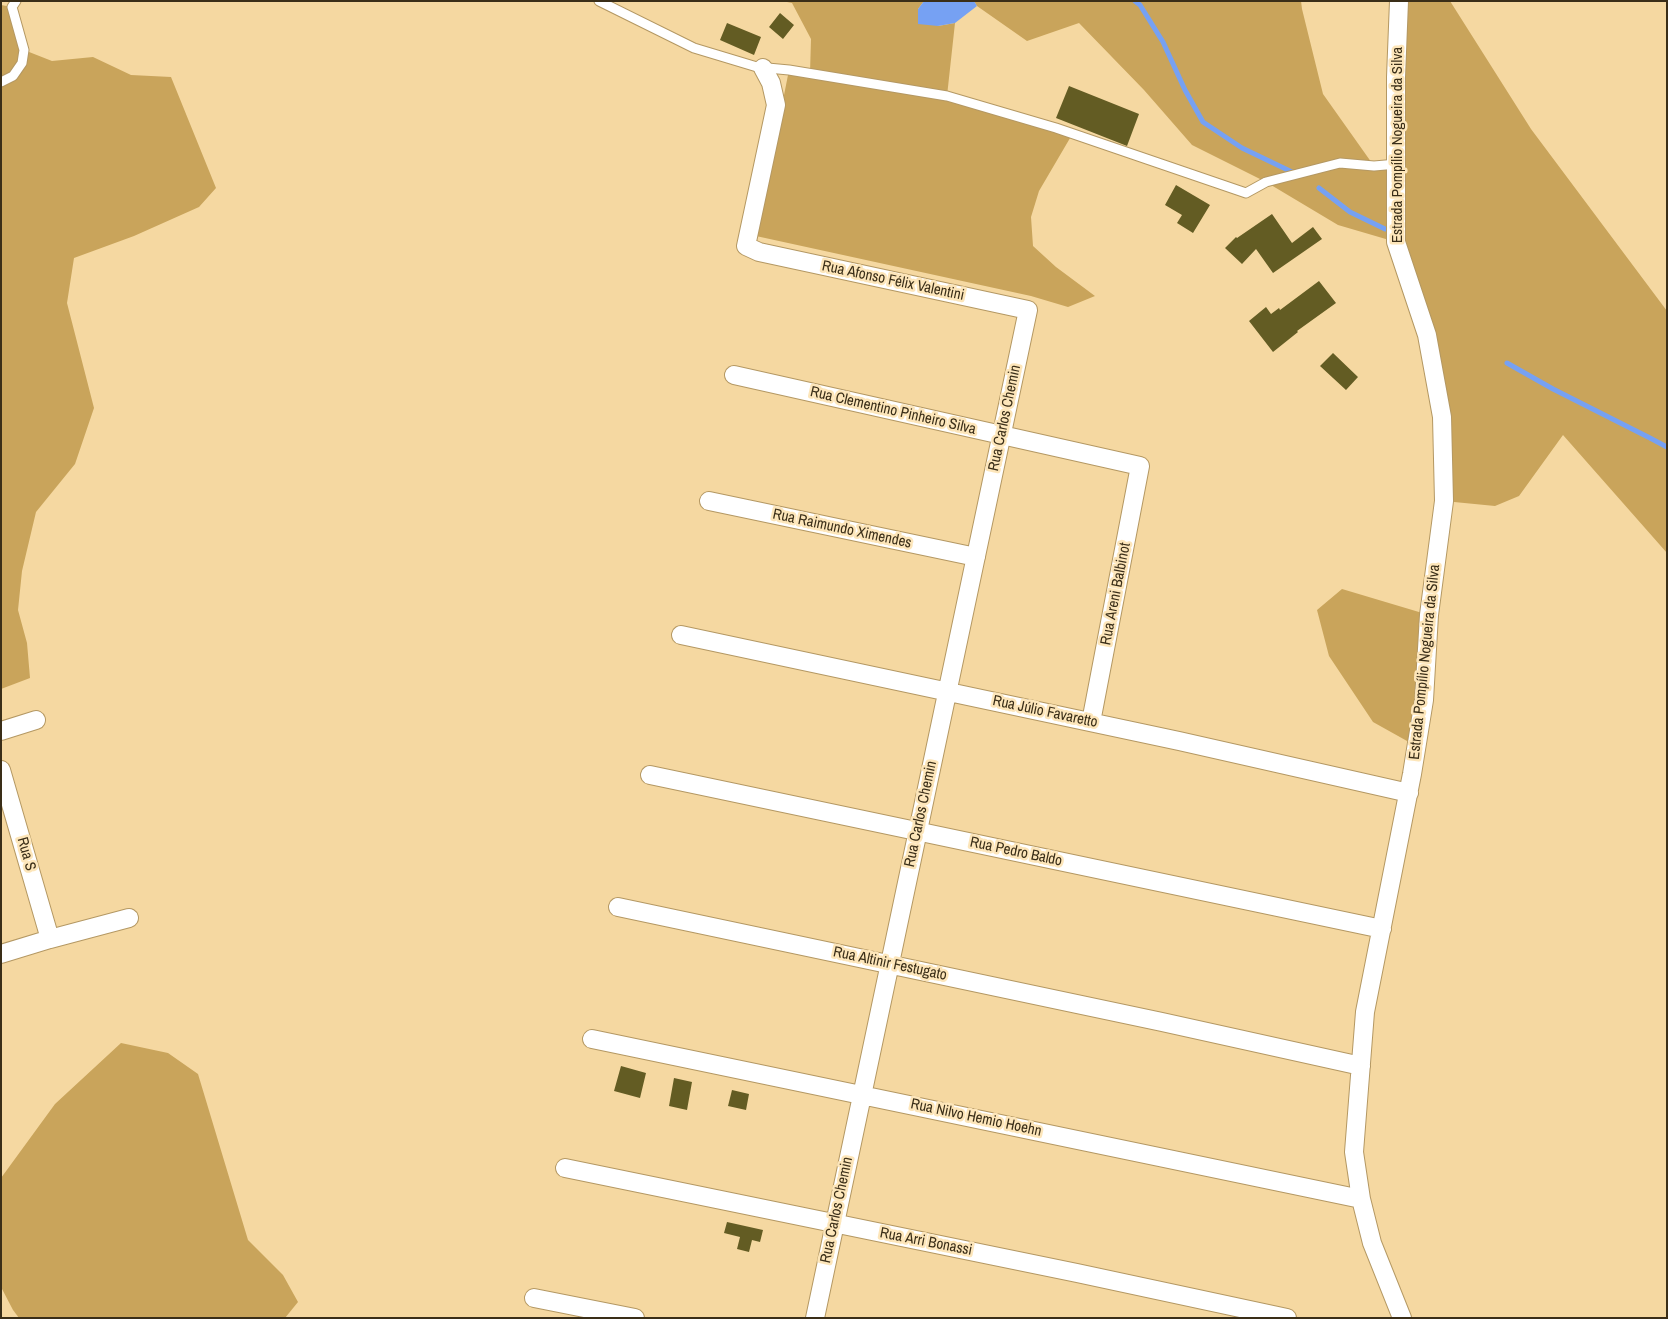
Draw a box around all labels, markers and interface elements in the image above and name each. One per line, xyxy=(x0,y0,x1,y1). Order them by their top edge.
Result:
street label: Estrada Pompílio Nogueira da Silva xyxy=(1389,47,1407,243)
street label: Rua Afonso Félix Valentini xyxy=(820,257,966,305)
street label: Rua Carlos Chemin xyxy=(985,363,1025,473)
street label: Rua Clementino Pinheiro Silva xyxy=(808,383,978,439)
street label: Rua Raimundo Ximendes xyxy=(771,505,913,553)
street label: Rua Areni Balbinot xyxy=(1097,541,1135,647)
street label: Estrada Pompílio Nogueira da Silva xyxy=(1406,563,1444,761)
street label: Rua Júlio Favaretto xyxy=(991,692,1099,732)
street label: Rua Carlos Chemin xyxy=(901,759,941,869)
street label: Rua Pedro Baldo xyxy=(968,833,1064,871)
street label: Rua S xyxy=(13,835,39,873)
street label: Rua Altinir Festugato xyxy=(832,943,948,985)
street label: Rua Nilvo Hemio Hoehn xyxy=(909,1095,1043,1141)
street label: Rua Carlos Chemin xyxy=(817,1155,857,1265)
street label: Rua Arri Bonassi xyxy=(878,1224,974,1260)

